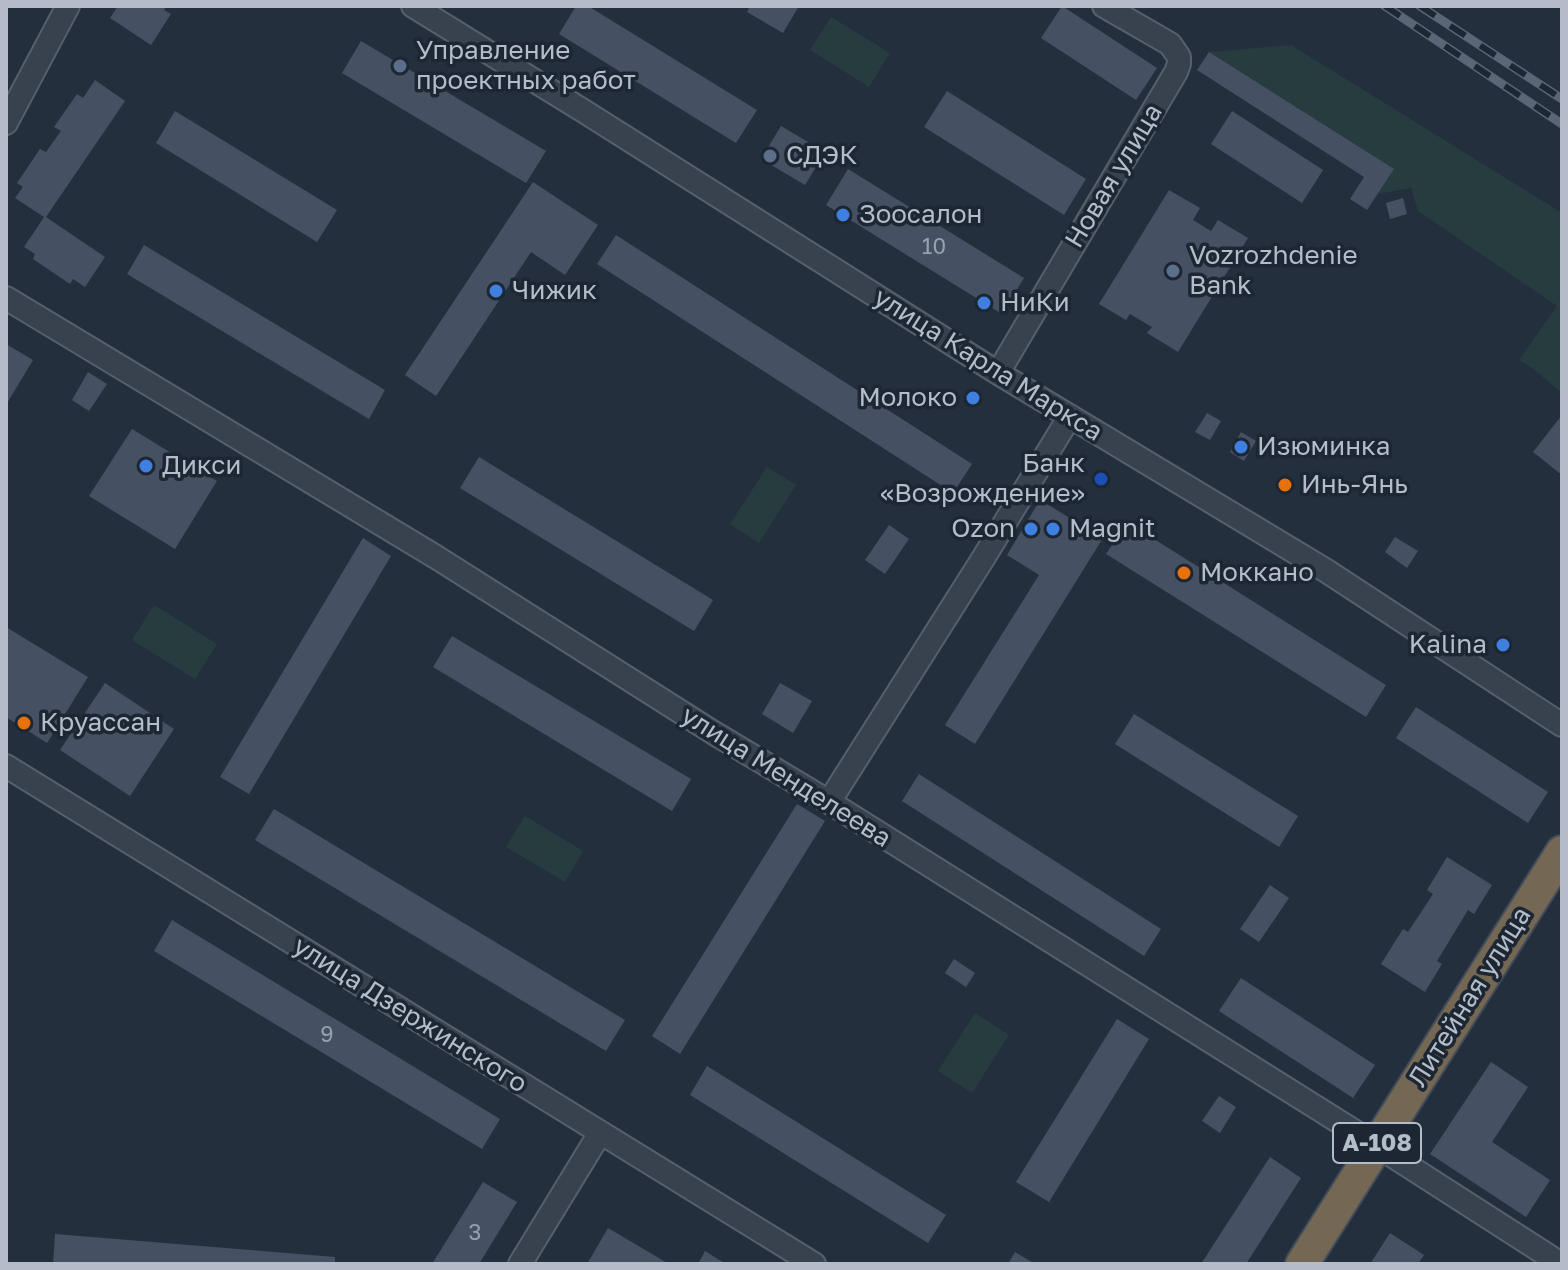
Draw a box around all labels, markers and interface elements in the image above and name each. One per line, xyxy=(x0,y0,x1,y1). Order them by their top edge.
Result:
place label: Управление проектных работ xyxy=(416,35,636,96)
marker: Управление проектных работ xyxy=(391,57,409,75)
street label: Новая улица xyxy=(1059,98,1169,254)
place label: СДЭК xyxy=(786,140,857,172)
marker: СДЭК xyxy=(761,147,779,165)
place label: Зоосалон xyxy=(859,199,982,231)
marker: Зоосалон xyxy=(834,206,852,224)
house number: 10 xyxy=(922,234,946,260)
place label: Vozrozhdenie Bank xyxy=(1189,240,1358,302)
marker: Vozrozhdenie Bank xyxy=(1164,262,1182,280)
place label: Чижик xyxy=(512,275,597,307)
marker: Чижик xyxy=(487,282,505,300)
street label: улица Карла Маркса xyxy=(868,282,1108,448)
place label: НиКи xyxy=(1000,287,1070,319)
marker: НиКи xyxy=(975,294,993,312)
place label: Молоко xyxy=(858,382,957,414)
marker: Молоко xyxy=(964,389,982,407)
place label: Изюминка xyxy=(1257,431,1390,463)
marker: Изюминка xyxy=(1232,438,1250,456)
place label: Банк «Возрождение» xyxy=(880,448,1085,510)
place label: Дикси xyxy=(162,450,241,482)
marker: Дикси xyxy=(137,457,155,475)
place label: Инь-Янь xyxy=(1301,469,1408,501)
marker: Банк «Возрождение» xyxy=(1092,470,1110,488)
marker: Инь-Янь xyxy=(1276,476,1294,494)
place label: Ozon xyxy=(951,513,1015,545)
place label: Magnit xyxy=(1069,513,1155,545)
marker: Ozon xyxy=(1022,520,1040,538)
marker: Magnit xyxy=(1044,520,1062,538)
place label: Моккано xyxy=(1200,557,1314,589)
marker: Моккано xyxy=(1175,564,1193,582)
place label: Kalina xyxy=(1409,629,1487,661)
marker: Kalina xyxy=(1494,636,1512,654)
street label: улица Менделеева xyxy=(675,700,897,854)
place label: Круассан xyxy=(40,707,161,739)
marker: Круассан xyxy=(15,714,33,732)
street label: Литейная улица xyxy=(1402,901,1538,1093)
street label: улица Дзержинского xyxy=(287,930,533,1100)
house number: 9 xyxy=(320,1022,334,1048)
road number: А-108 xyxy=(1333,1123,1421,1163)
house number: 3 xyxy=(469,1220,481,1246)

